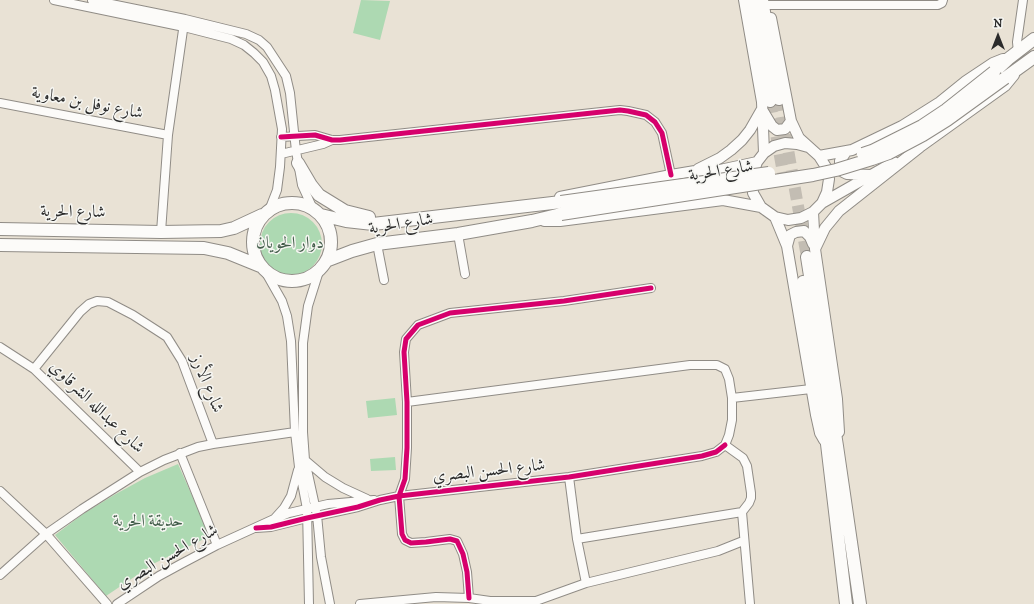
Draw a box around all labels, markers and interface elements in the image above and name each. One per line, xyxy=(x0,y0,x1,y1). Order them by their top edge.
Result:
north arrow xyxy=(978,16,1018,56)
text: N xyxy=(993,17,1003,31)
street label: شارع نوفل بن معاوية xyxy=(29,83,145,125)
street label: شارع الحرية xyxy=(687,157,755,187)
street label: شارع الحرية xyxy=(40,202,106,224)
street label: شارع الحرية xyxy=(367,210,435,240)
park label: دوار الحويان xyxy=(256,234,324,254)
street label: شارع الأرز xyxy=(185,352,227,416)
street label: شارع عبدالله الشرقاوي xyxy=(44,357,148,459)
street label: شارع الحسن البصري xyxy=(432,456,546,488)
park label: حديقة الحرية xyxy=(113,512,183,532)
street label: شارع الحسن البصري xyxy=(114,521,222,595)

